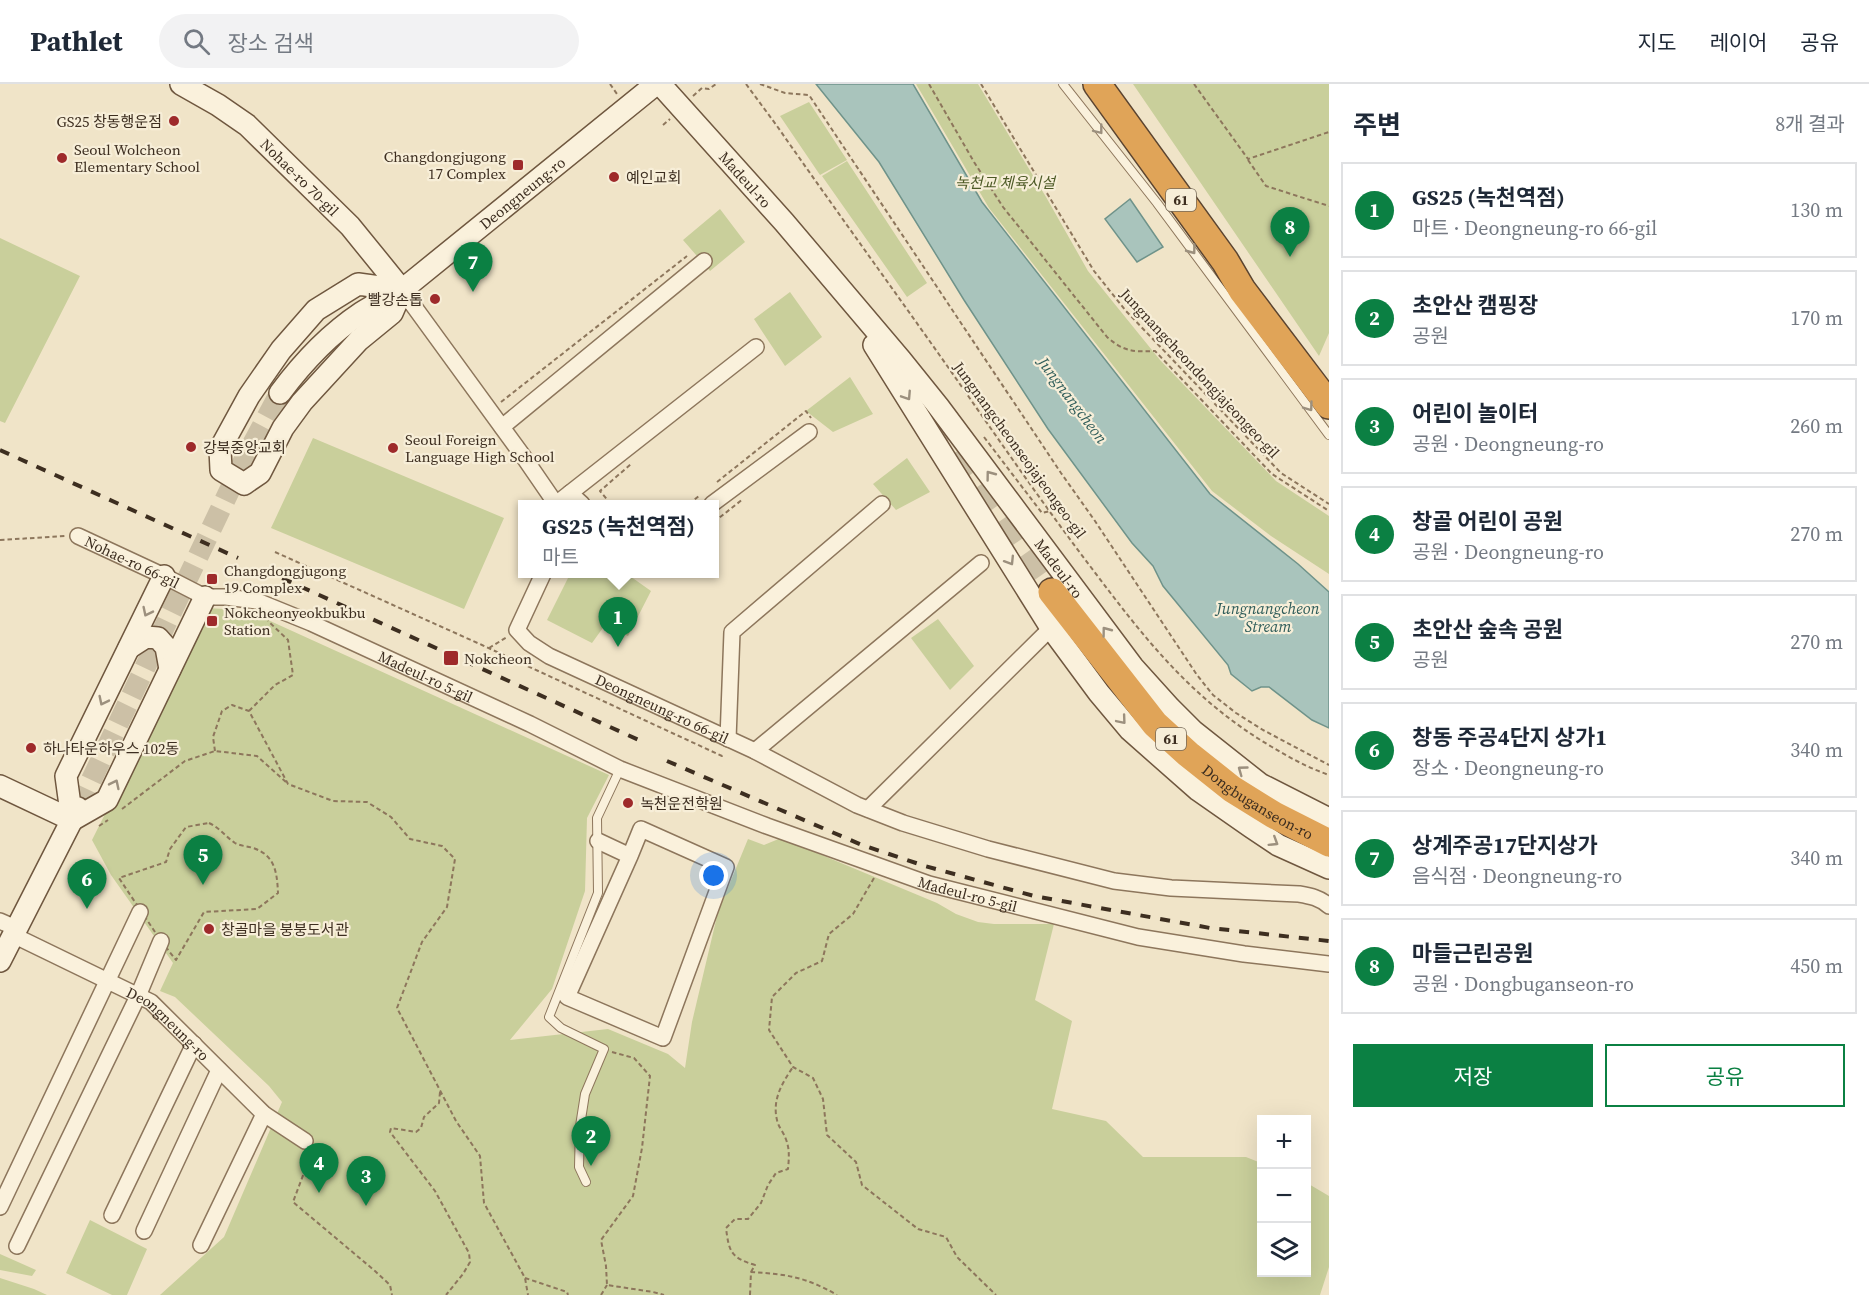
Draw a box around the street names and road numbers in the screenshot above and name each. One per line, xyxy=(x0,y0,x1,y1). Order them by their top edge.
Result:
street label: Nohae-ro 70-gil xyxy=(256,134,344,221)
street label: Madeul-ro xyxy=(715,146,777,212)
street label: Deongneung-ro xyxy=(475,151,569,234)
road number: 61 xyxy=(1166,189,1196,211)
street label: Jungnangcheondongjajeongeo-gil xyxy=(1115,283,1285,463)
street label: Jungnangcheonseojajeongeo-gil xyxy=(948,357,1092,543)
street label: Nohae-ro 66-gil xyxy=(81,530,184,593)
street label: Madeul-ro xyxy=(1030,534,1088,602)
street label: Madeul-ro 5-gil xyxy=(375,645,477,707)
street label: Deongneung-ro 66-gil xyxy=(592,668,733,748)
road number: 61 xyxy=(1156,728,1186,750)
street label: Dongbuganseon-ro xyxy=(1198,759,1317,844)
street label: Madeul-ro 5-gil xyxy=(915,870,1020,917)
street label: Deongneung-ro xyxy=(123,981,215,1065)

